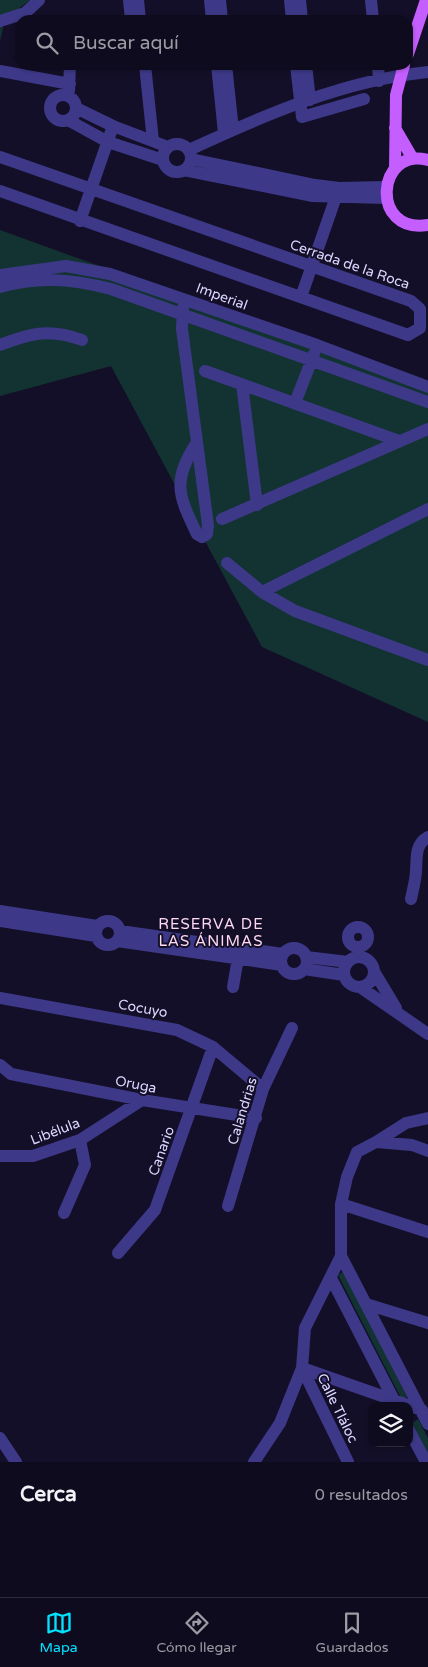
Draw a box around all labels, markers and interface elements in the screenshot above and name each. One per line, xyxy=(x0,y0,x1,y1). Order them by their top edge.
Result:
search box xyxy=(15,15,413,70)
icon: search xyxy=(33,29,61,57)
text: Buscar aquí xyxy=(73,32,179,54)
street label: Cerrada de la Roca xyxy=(288,236,412,293)
street label: Imperial xyxy=(194,279,250,314)
district label: RESERVA DE LAS ÁNIMAS xyxy=(158,915,264,950)
street label: Cocuyo xyxy=(117,996,169,1021)
street label: Oruga xyxy=(114,1072,158,1097)
street label: Calandrias xyxy=(224,1075,261,1147)
street label: Libélula xyxy=(28,1114,82,1149)
street label: Canario xyxy=(145,1124,178,1178)
street label: Calle Tláloc xyxy=(313,1371,362,1446)
map controls xyxy=(368,1402,413,1447)
button: layers xyxy=(368,1402,413,1447)
text: Cerca xyxy=(20,1482,77,1507)
text: 0 resultados xyxy=(315,1485,408,1505)
tab: Mapa xyxy=(39,1609,78,1656)
tab: Cómo llegar xyxy=(157,1609,237,1656)
tab: Guardados xyxy=(316,1609,388,1656)

